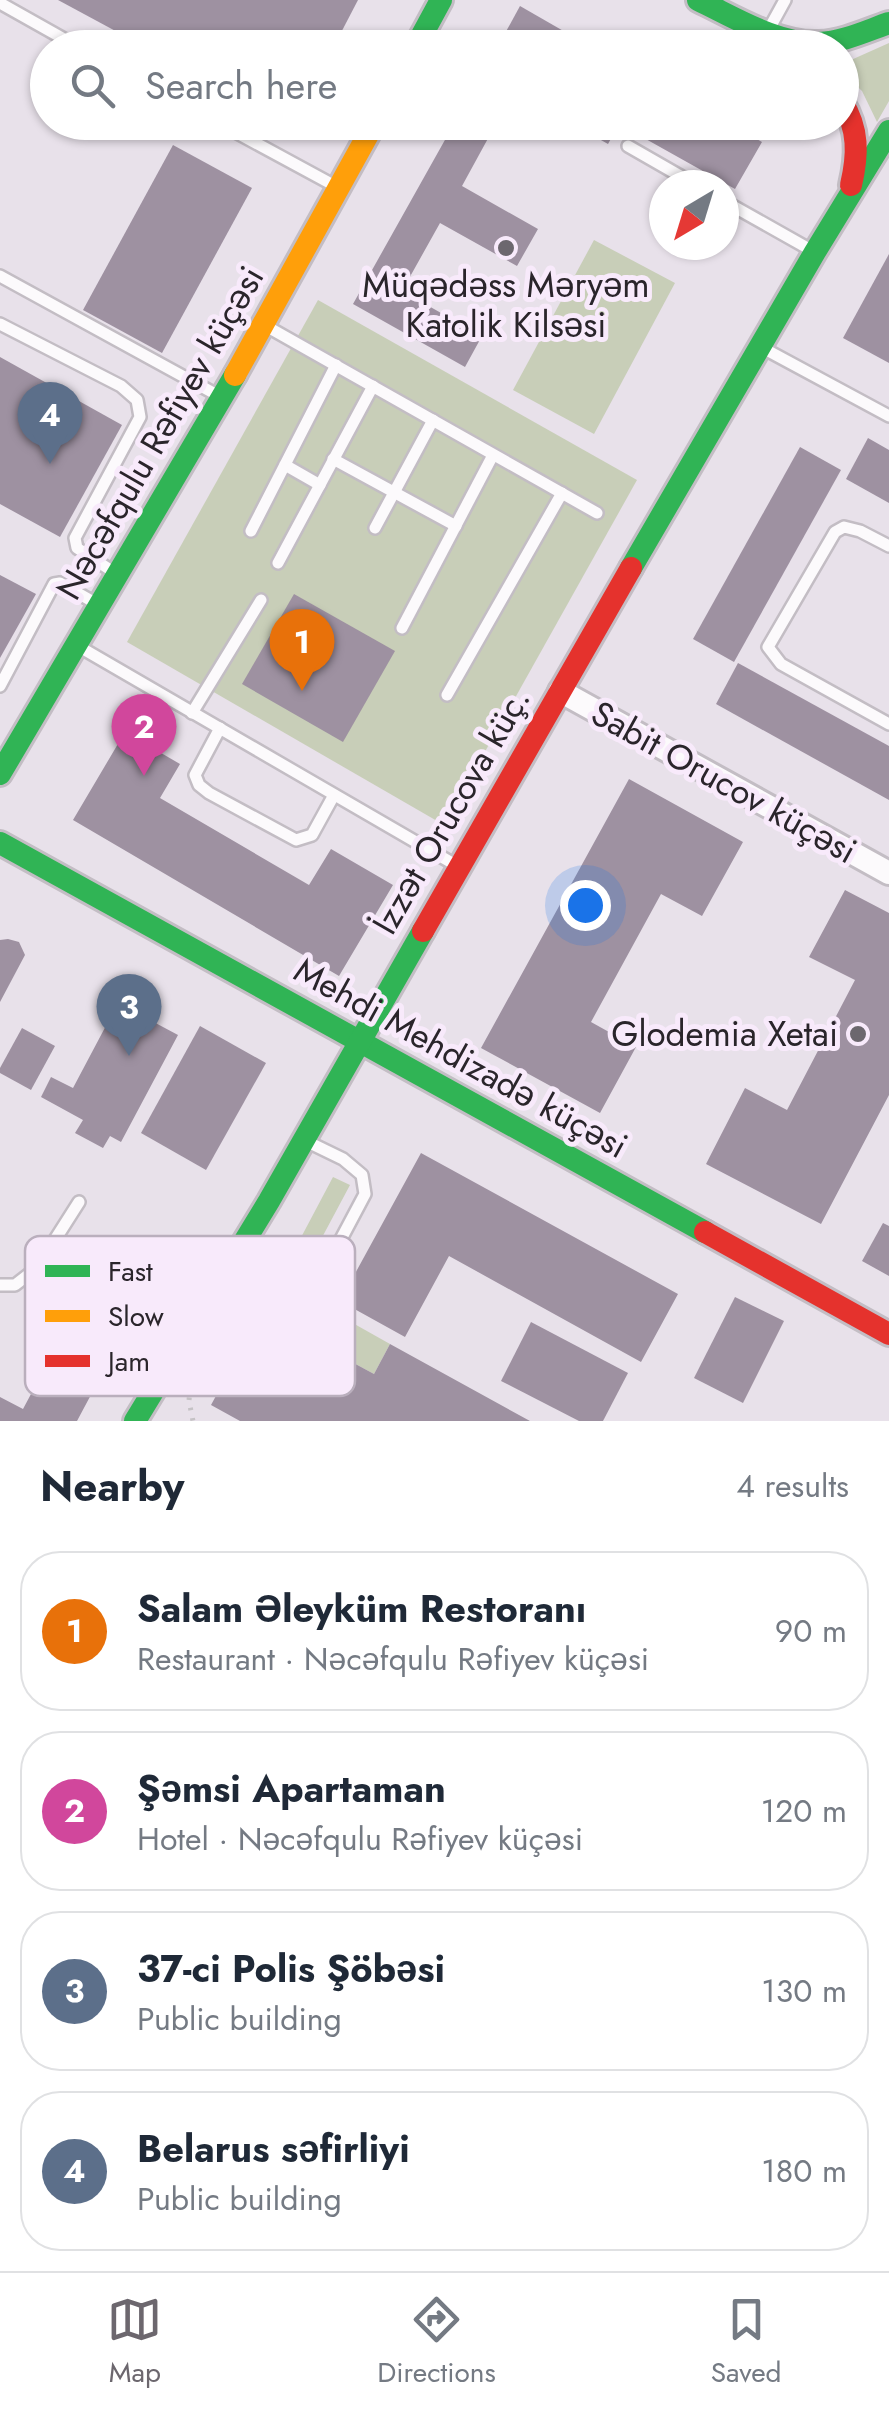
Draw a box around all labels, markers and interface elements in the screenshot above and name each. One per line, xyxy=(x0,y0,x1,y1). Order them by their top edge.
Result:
search box xyxy=(30,30,859,140)
icon: search xyxy=(65,58,120,113)
text: Search here xyxy=(145,58,337,113)
north arrow xyxy=(649,170,739,260)
marker: Müqədəss Məryəm Katolik Kilsəsi xyxy=(495,237,517,259)
street label: Nəcəfqulu Rəfiyev küçəsi xyxy=(44,257,276,609)
place label: Müqədəss Məryəm Katolik Kilsəsi xyxy=(362,260,650,350)
pin: 4 xyxy=(18,382,82,464)
pin: 1 xyxy=(270,608,334,691)
street label: İzzət Orucova küç. xyxy=(360,678,542,944)
street label: Sabit Orucov küçəsi xyxy=(582,688,866,876)
pin: 2 xyxy=(112,694,176,776)
your location xyxy=(560,880,611,931)
street label: Mehdi Mehdizadə küçəsi xyxy=(285,945,637,1171)
pin: 3 xyxy=(96,974,162,1056)
place label: Glodemia Xetai xyxy=(611,1009,838,1059)
marker: Glodemia Xetai xyxy=(847,1023,869,1045)
legend xyxy=(25,1236,355,1396)
text: Fast xyxy=(108,1251,153,1292)
text: Slow xyxy=(108,1296,164,1337)
text: Jam xyxy=(104,1341,150,1382)
text: Nearby xyxy=(40,1456,184,1517)
text: 4 results xyxy=(736,1463,849,1509)
text: Salam Əleyküm Restoranı xyxy=(137,1581,586,1636)
text: 1 xyxy=(66,1608,83,1654)
text: 90 m xyxy=(775,1608,847,1654)
text: Restaurant · Nəcəfqulu Rəfiyev küçəsi xyxy=(137,1636,649,1682)
text: Şəmsi Apartaman xyxy=(137,1761,446,1816)
text: 2 xyxy=(64,1788,85,1834)
text: 120 m xyxy=(761,1788,847,1834)
text: Hotel · Nəcəfqulu Rəfiyev küçəsi xyxy=(137,1816,583,1862)
text: 37-ci Polis Şöbəsi xyxy=(137,1941,445,1996)
text: 3 xyxy=(65,1968,84,2014)
text: 130 m xyxy=(761,1968,847,2014)
text: Public building xyxy=(137,1996,342,2042)
text: Belarus səfirliyi xyxy=(137,2121,410,2176)
text: 4 xyxy=(63,2148,86,2194)
text: 180 m xyxy=(761,2148,847,2194)
text: Public building xyxy=(137,2176,342,2222)
tab: Map xyxy=(107,2292,162,2393)
tab: Directions xyxy=(377,2292,496,2393)
tab: Saved xyxy=(711,2292,782,2393)

